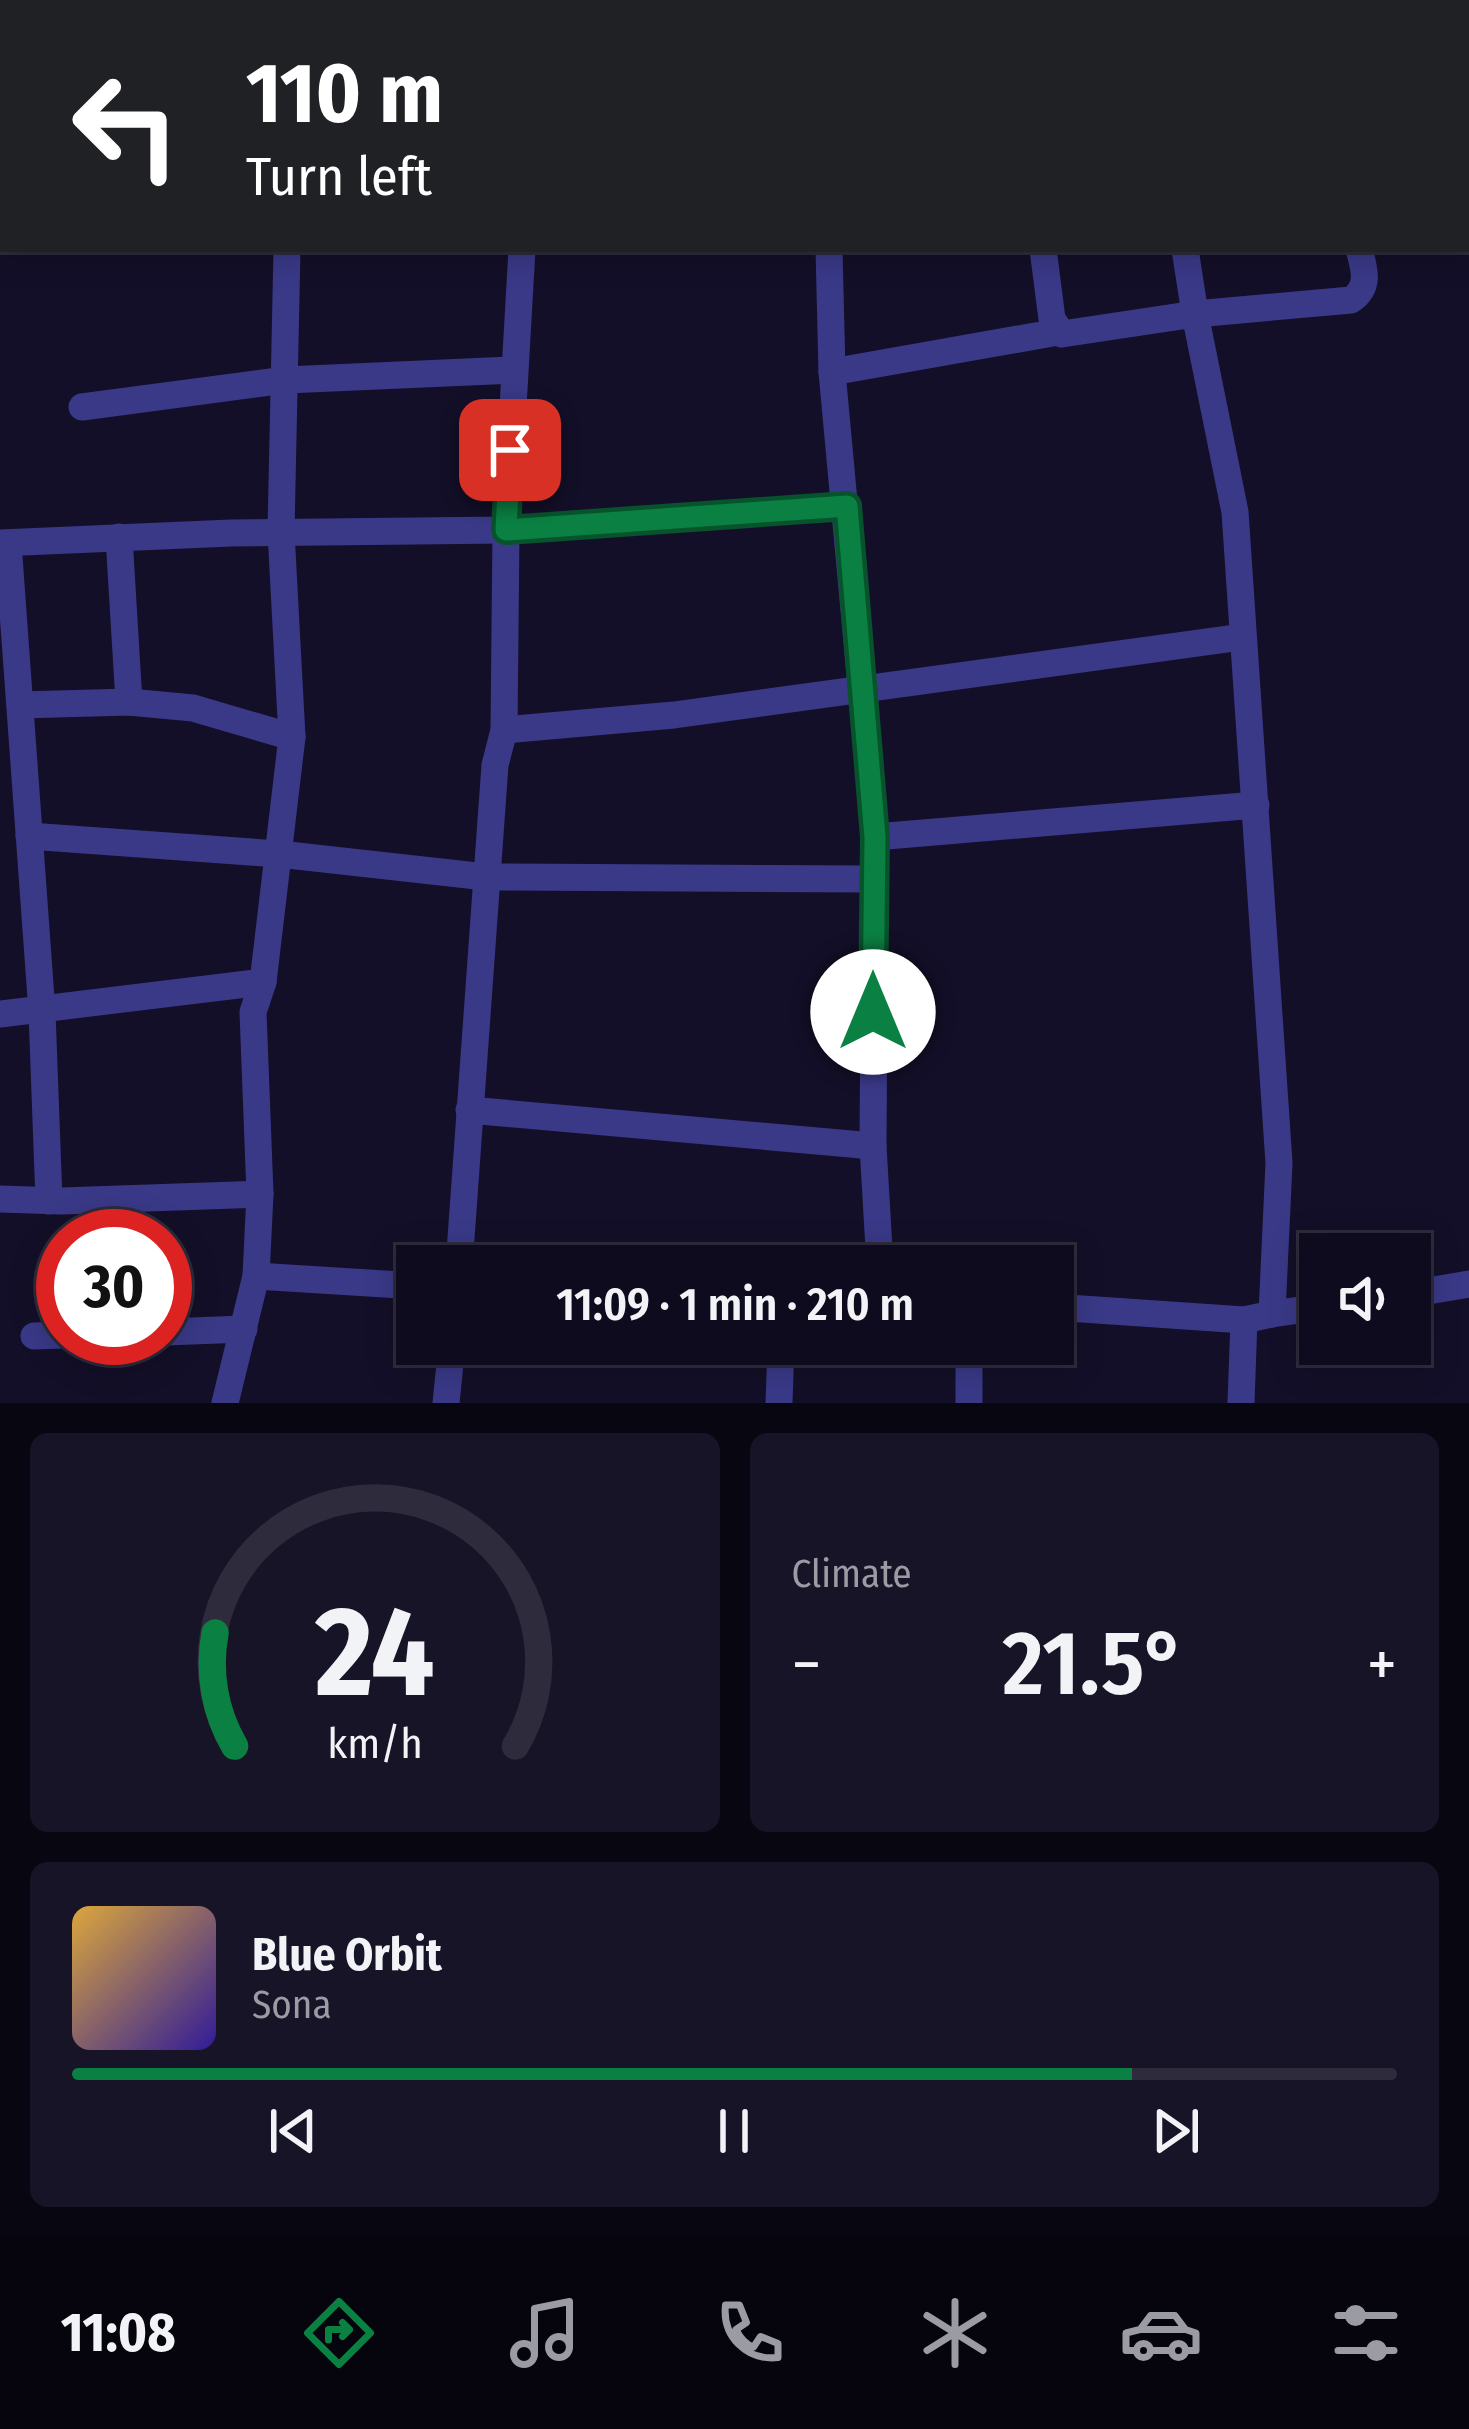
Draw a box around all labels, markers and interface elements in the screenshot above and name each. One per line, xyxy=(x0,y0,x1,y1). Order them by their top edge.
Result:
text: 110 m xyxy=(246,43,443,144)
icon: left xyxy=(48,48,204,204)
text: Turn left xyxy=(246,145,432,209)
pin xyxy=(459,399,561,501)
icon: arrive xyxy=(477,417,543,483)
position arrow xyxy=(810,949,936,1075)
speed limit sign: 30 xyxy=(36,1209,192,1365)
map controls xyxy=(1299,1233,1431,1365)
button: sound xyxy=(1299,1233,1431,1365)
text: 11:09 · 1 min · 210 m xyxy=(556,1278,914,1332)
text: Climate xyxy=(792,1551,912,1597)
text: 24 xyxy=(314,1578,434,1728)
text: 21.5° xyxy=(1003,1610,1186,1718)
text: − xyxy=(792,1625,821,1704)
text: + xyxy=(1367,1625,1397,1704)
text: km/h xyxy=(327,1717,423,1768)
text: Blue Orbit xyxy=(252,1928,442,1982)
text: Sona xyxy=(252,1982,332,2028)
icon: previous xyxy=(260,2098,326,2164)
icon: pause xyxy=(701,2098,767,2164)
icon: next xyxy=(1143,2098,1209,2164)
icon: directions xyxy=(297,2291,381,2375)
icon: music xyxy=(503,2291,587,2375)
icon: phone xyxy=(708,2291,792,2375)
icon: climate xyxy=(913,2291,997,2375)
icon: car xyxy=(1119,2291,1203,2375)
icon: filters xyxy=(1324,2291,1408,2375)
text: 11:08 xyxy=(61,2301,176,2365)

